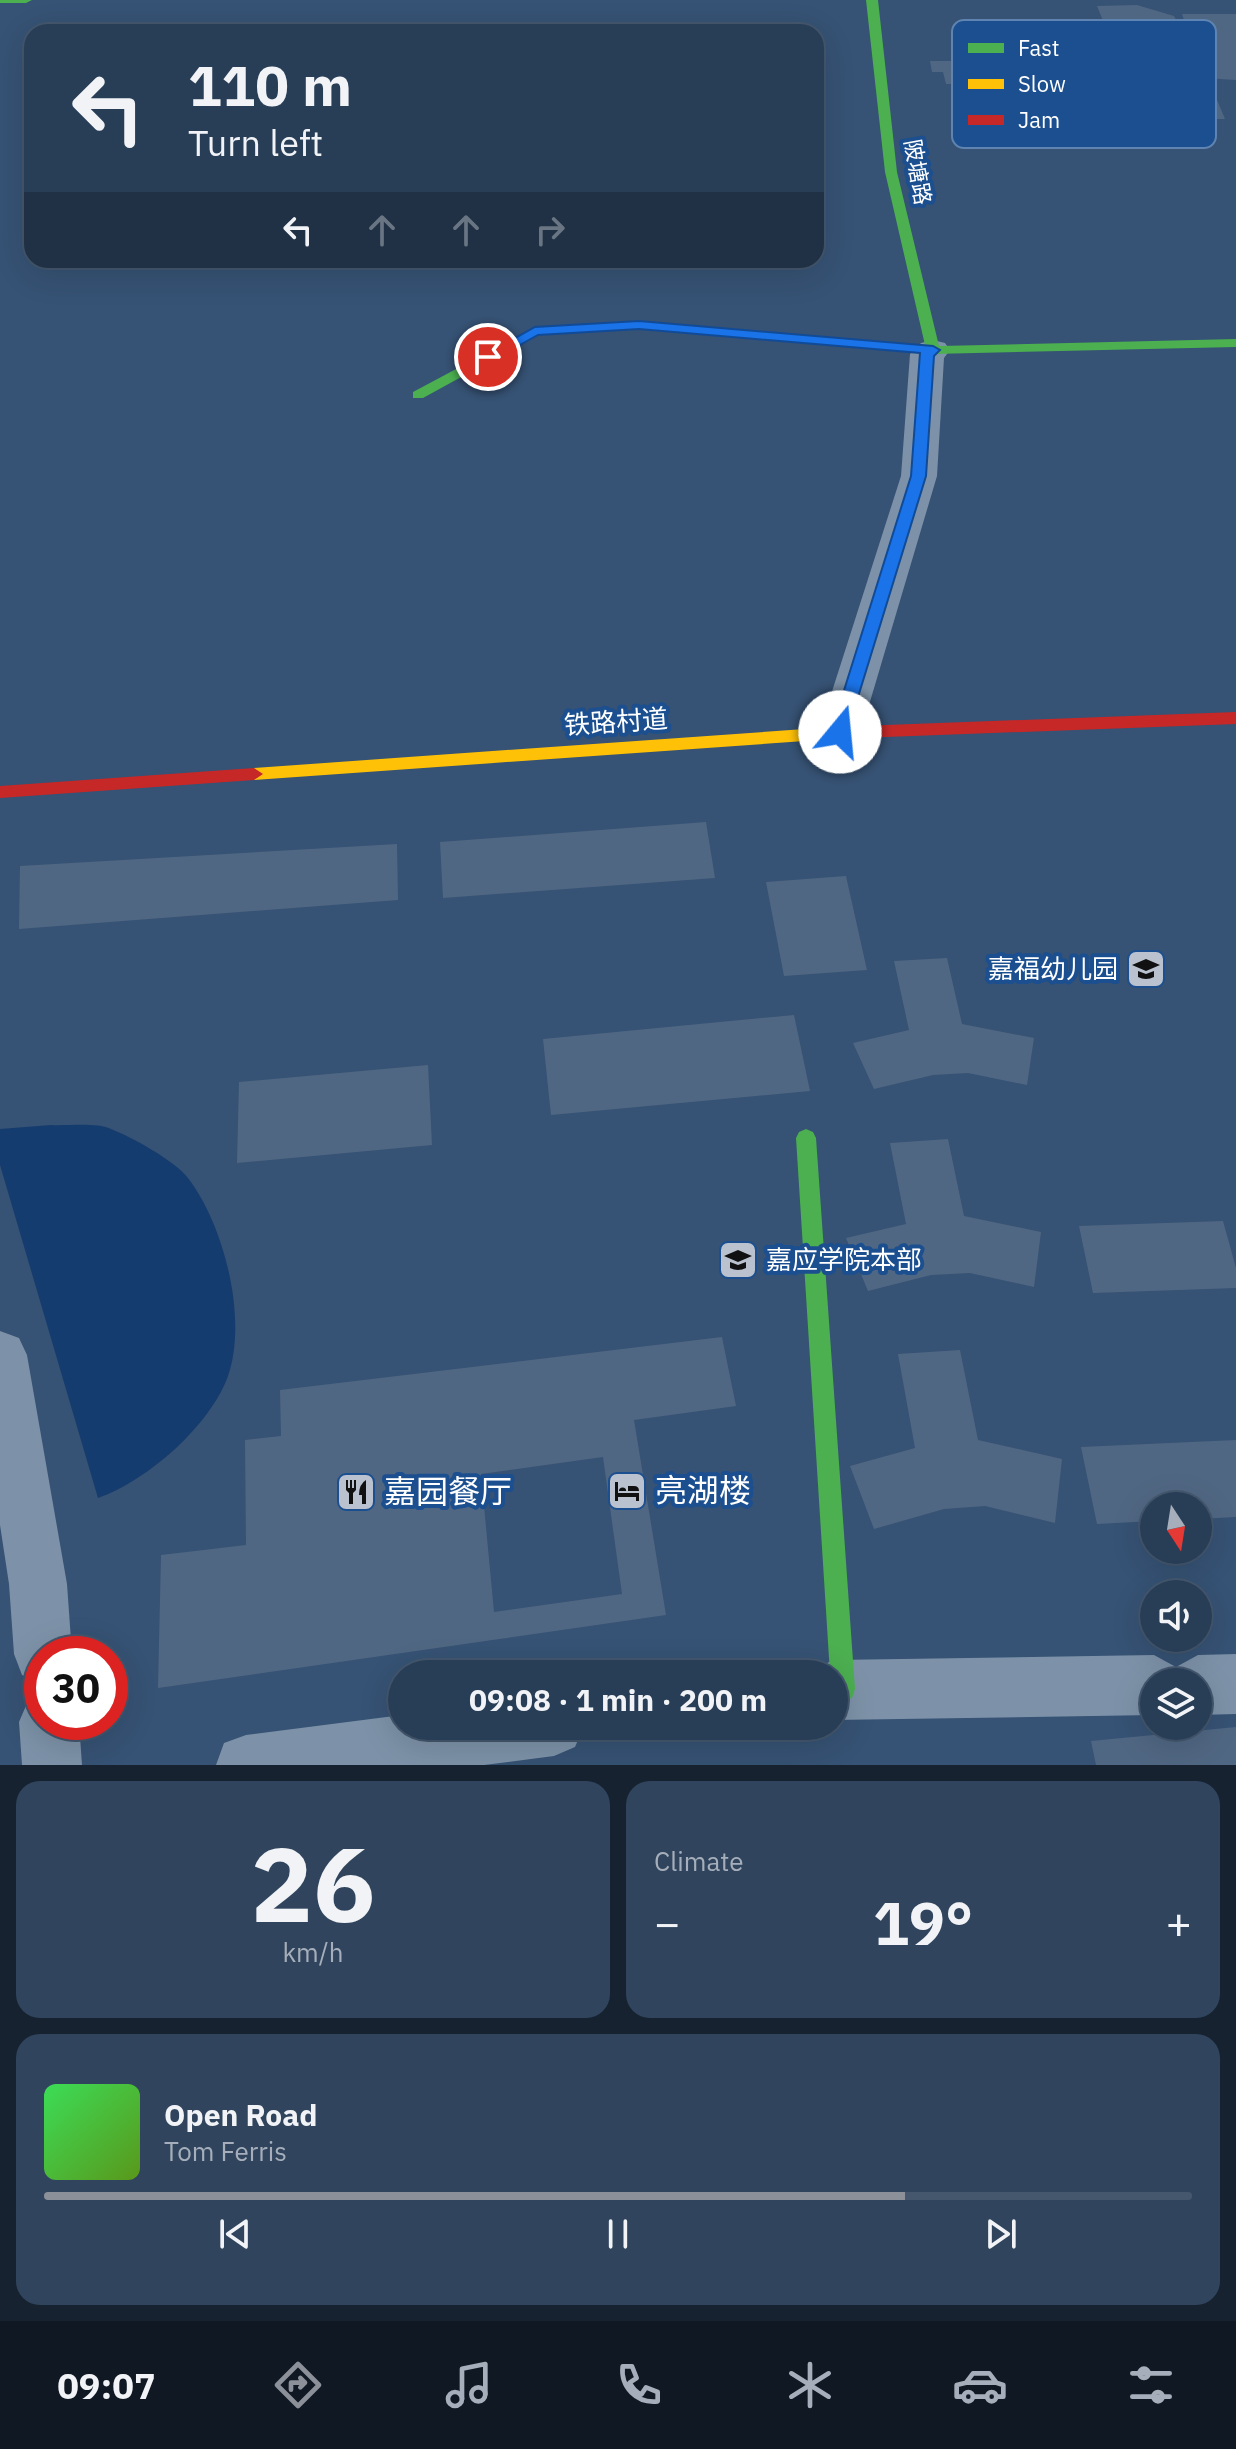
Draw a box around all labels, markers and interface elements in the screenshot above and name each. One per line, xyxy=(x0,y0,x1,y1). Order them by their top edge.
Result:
legend xyxy=(952,20,1216,148)
text: Fast xyxy=(1018,33,1059,62)
text: 110 m xyxy=(188,49,352,121)
icon: left xyxy=(56,56,160,160)
text: Slow xyxy=(1018,69,1066,98)
text: Jam xyxy=(1018,105,1060,134)
text: Turn left xyxy=(188,119,323,166)
street label: 陂塘路 xyxy=(898,137,939,207)
icon: left xyxy=(276,208,320,252)
icon: ahead xyxy=(360,208,404,252)
icon: ahead xyxy=(444,208,488,252)
icon: right xyxy=(528,208,572,252)
pin xyxy=(454,323,522,391)
icon: arrive xyxy=(466,335,510,379)
position arrow xyxy=(798,690,882,774)
street label: 铁路村道 xyxy=(563,700,669,742)
school or university icon: 嘉福幼儿园 xyxy=(1125,948,1167,990)
place label: 嘉福幼儿园 xyxy=(988,951,1118,985)
school or university icon: 嘉应学院本部 xyxy=(717,1239,759,1281)
place label: 嘉应学院本部 xyxy=(766,1242,922,1276)
place label: 亮湖楼 xyxy=(655,1469,751,1511)
place label: 嘉园餐厅 xyxy=(384,1470,512,1512)
hotel icon: 亮湖楼 xyxy=(606,1470,648,1512)
restaurant icon: 嘉园餐厅 xyxy=(335,1471,377,1513)
north arrow xyxy=(1140,1492,1212,1564)
map controls xyxy=(1140,1492,1212,1740)
button: sound xyxy=(1140,1580,1212,1652)
speed limit sign: 30 xyxy=(24,1636,128,1740)
button: layers xyxy=(1140,1668,1212,1740)
text: 09:08 · 1 min · 200 m xyxy=(469,1680,767,1719)
text: 26 xyxy=(251,1815,375,1951)
text: Climate xyxy=(654,1844,744,1878)
text: 19° xyxy=(873,1883,973,1962)
text: − xyxy=(654,1894,680,1951)
text: + xyxy=(1166,1894,1192,1951)
text: km/h xyxy=(282,1935,344,1969)
text: Open Road xyxy=(164,2095,317,2134)
text: Tom Ferris xyxy=(164,2134,287,2168)
icon: previous xyxy=(213,2212,257,2256)
icon: pause xyxy=(596,2212,640,2256)
icon: next xyxy=(979,2212,1023,2256)
icon: directions xyxy=(270,2357,326,2413)
icon: music xyxy=(441,2357,497,2413)
icon: phone xyxy=(611,2357,667,2413)
icon: climate xyxy=(782,2357,838,2413)
icon: car xyxy=(952,2357,1008,2413)
icon: filters xyxy=(1123,2357,1179,2413)
text: 09:07 xyxy=(57,2362,156,2409)

